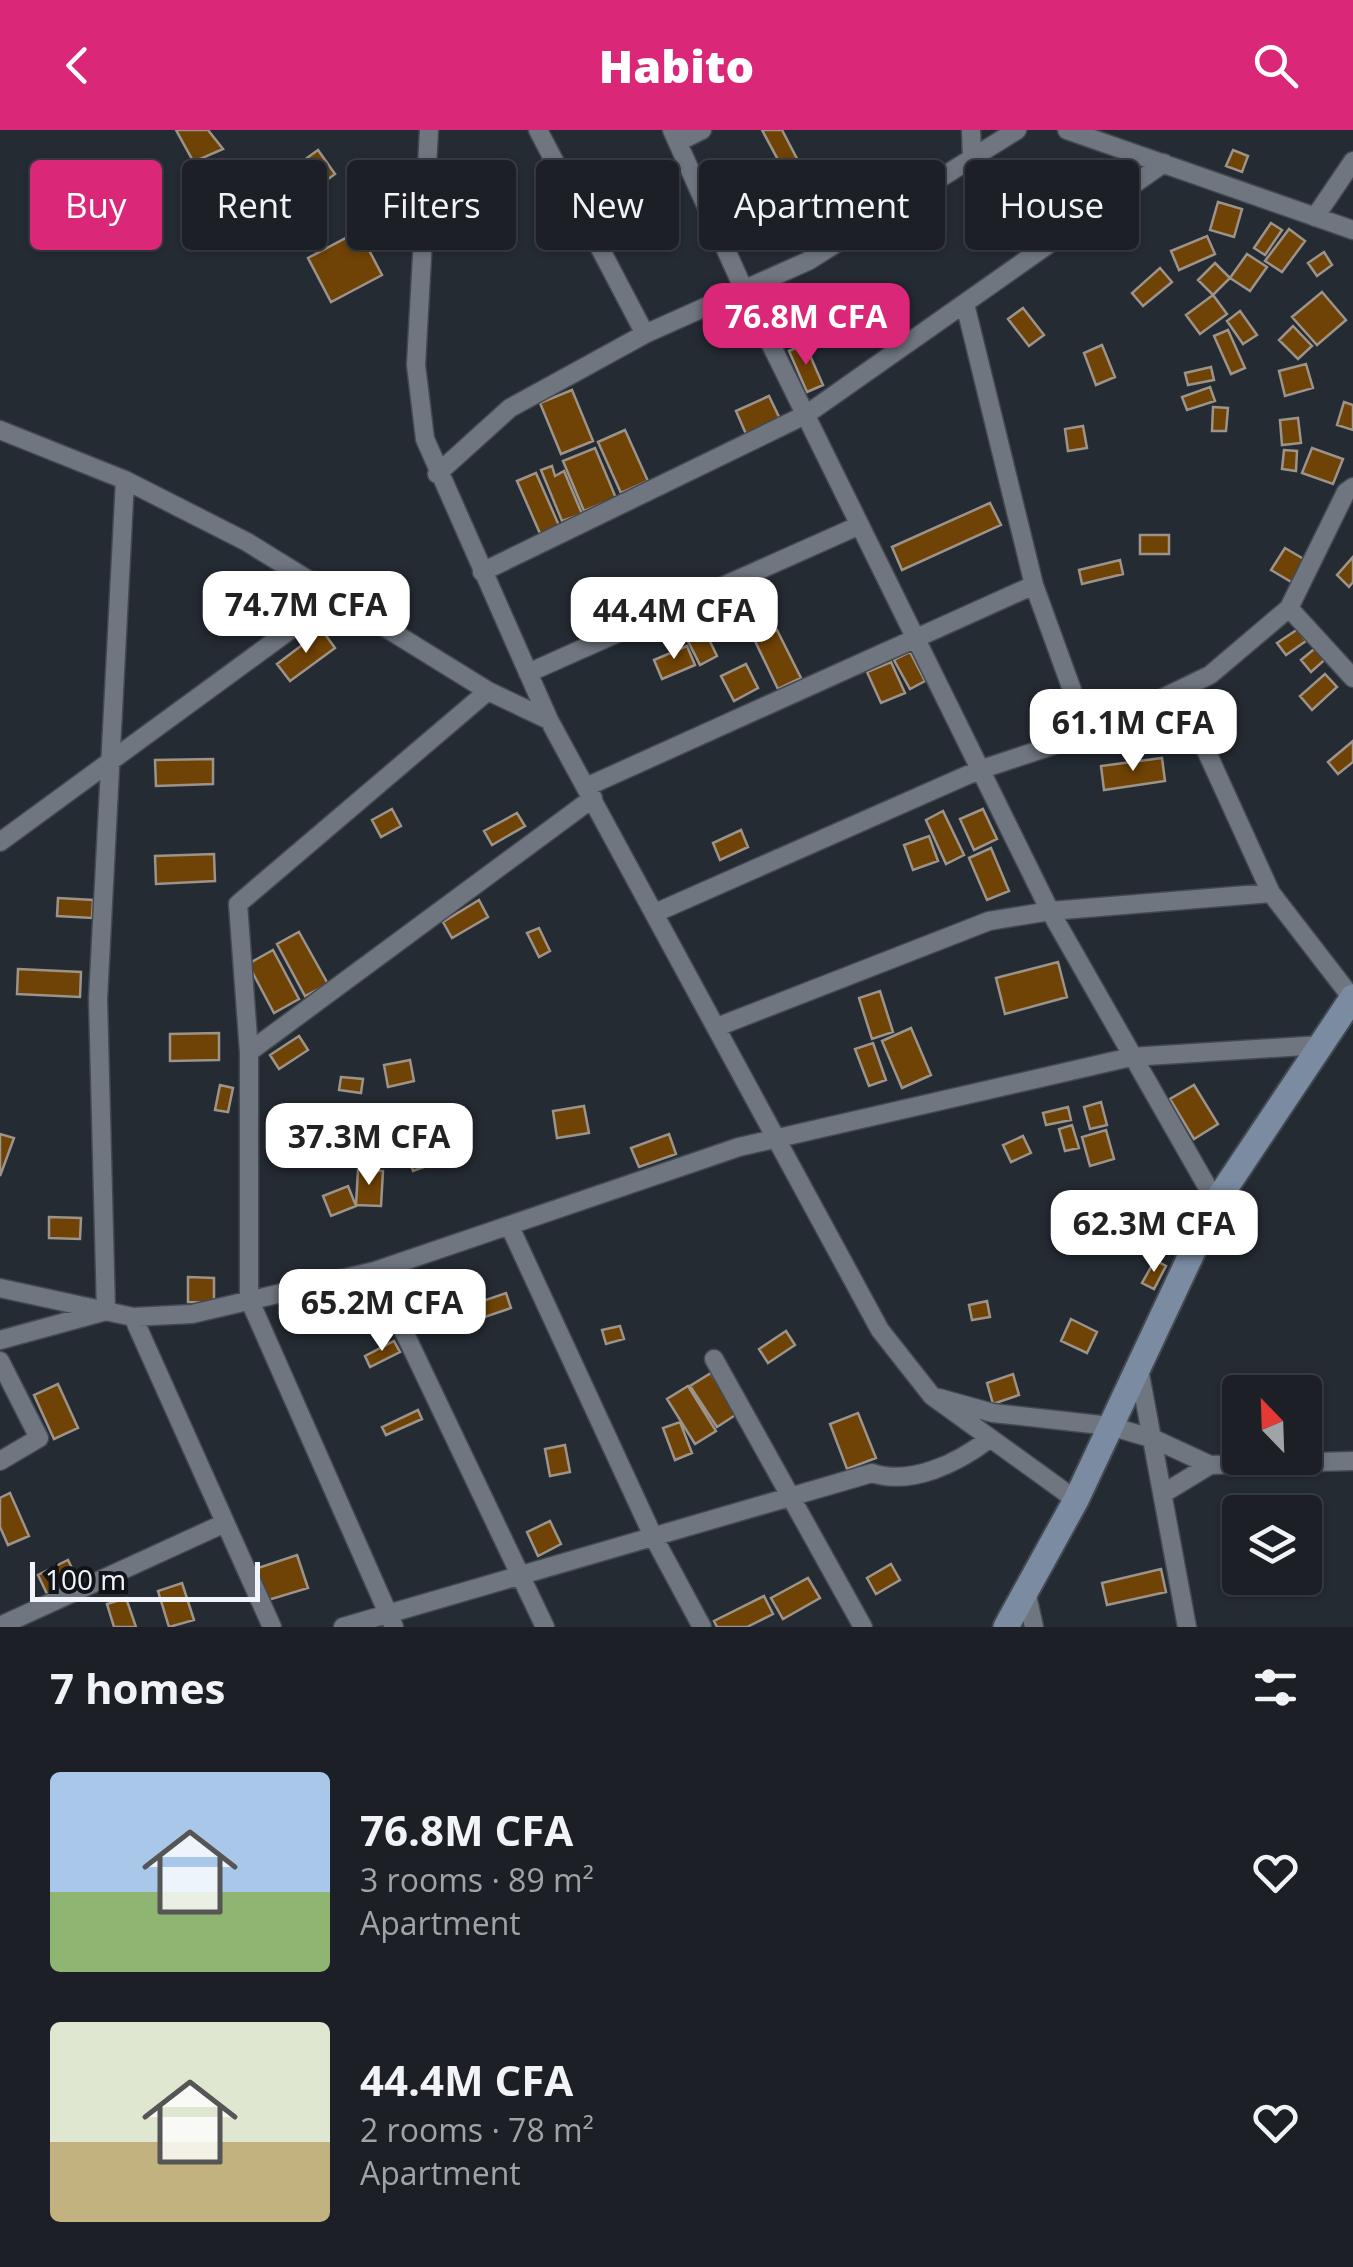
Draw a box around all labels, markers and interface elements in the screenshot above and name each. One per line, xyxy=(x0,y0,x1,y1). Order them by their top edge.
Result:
text: Habito xyxy=(599,35,754,96)
icon: back xyxy=(50,38,105,93)
icon: search xyxy=(1248,38,1303,93)
chip: Buy xyxy=(30,160,162,250)
chip: Rent xyxy=(182,160,327,250)
chip: Filters xyxy=(347,160,516,250)
chip: New xyxy=(536,160,679,250)
chip: Apartment xyxy=(699,160,945,250)
chip: House xyxy=(965,160,1139,250)
pin: 76.8M CFA xyxy=(692,283,920,368)
text: 76.8M CFA xyxy=(725,294,887,337)
pin: 74.7M CFA xyxy=(192,571,420,656)
pin: 44.4M CFA xyxy=(560,577,788,662)
text: 74.7M CFA xyxy=(225,582,387,625)
text: 44.4M CFA xyxy=(593,588,755,631)
pin: 61.1M CFA xyxy=(1019,689,1247,774)
text: 61.1M CFA xyxy=(1052,700,1214,743)
pin: 37.3M CFA xyxy=(255,1103,483,1188)
text: 37.3M CFA xyxy=(288,1114,450,1157)
pin: 62.3M CFA xyxy=(1040,1190,1268,1275)
text: 62.3M CFA xyxy=(1073,1201,1235,1244)
pin: 65.2M CFA xyxy=(268,1269,496,1354)
text: 65.2M CFA xyxy=(301,1280,463,1323)
north arrow xyxy=(1222,1375,1322,1475)
map controls xyxy=(1222,1375,1322,1595)
button: layers xyxy=(1222,1495,1322,1595)
scale bar xyxy=(30,1557,260,1602)
text: 100 m xyxy=(45,1560,126,1598)
text: 7 homes xyxy=(50,1659,225,1716)
icon: filters xyxy=(1248,1660,1303,1715)
text: 76.8M CFA xyxy=(360,1801,573,1858)
icon: home xyxy=(130,1812,250,1932)
icon: heart xyxy=(1248,1845,1303,1900)
text: 3 rooms · 89 m² xyxy=(360,1858,594,1901)
text: Apartment xyxy=(360,1901,521,1944)
text: 44.4M CFA xyxy=(360,2051,573,2108)
icon: home xyxy=(130,2062,250,2182)
icon: heart xyxy=(1248,2095,1303,2150)
text: 2 rooms · 78 m² xyxy=(360,2108,594,2151)
text: Apartment xyxy=(360,2151,521,2194)

